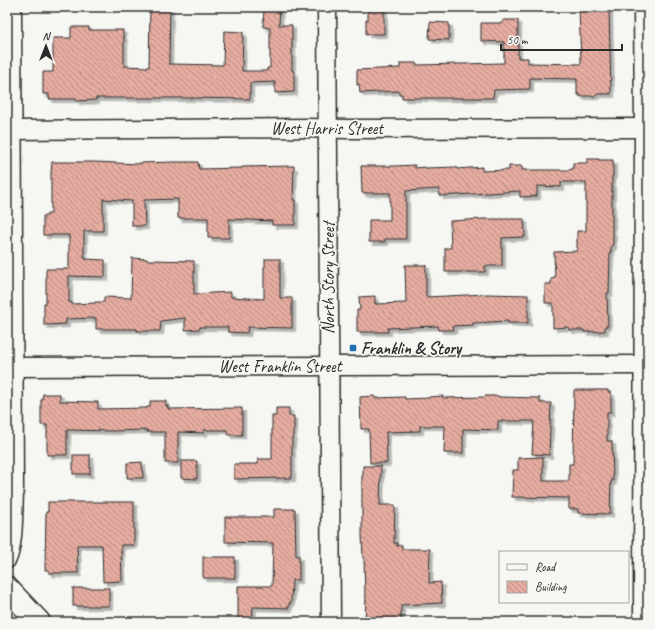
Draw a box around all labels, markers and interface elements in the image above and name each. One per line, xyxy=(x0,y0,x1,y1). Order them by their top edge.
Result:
north arrow xyxy=(26,26,66,66)
scale bar xyxy=(501,26,622,52)
text: N xyxy=(43,29,52,43)
text: 50 m xyxy=(507,32,529,48)
street label: West Harris Street xyxy=(271,118,385,139)
street label: North Story Street xyxy=(318,220,339,334)
place label: Franklin & Story xyxy=(361,338,463,359)
marker: Franklin & Story xyxy=(348,343,358,353)
street label: West Franklin Street xyxy=(219,356,344,377)
legend xyxy=(499,551,629,603)
text: Road xyxy=(535,559,557,575)
text: Building xyxy=(535,579,567,595)

